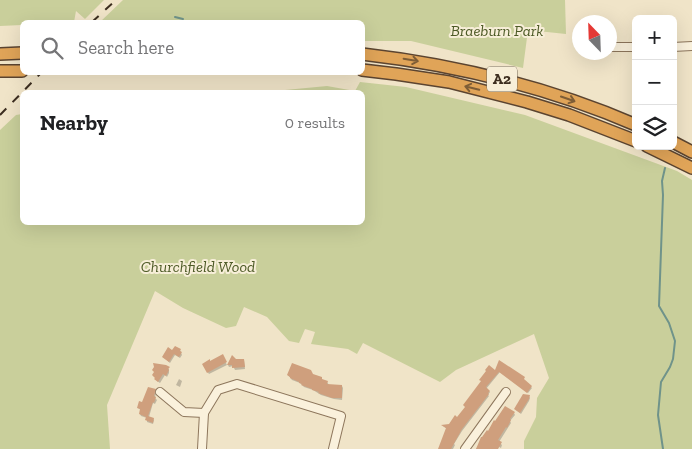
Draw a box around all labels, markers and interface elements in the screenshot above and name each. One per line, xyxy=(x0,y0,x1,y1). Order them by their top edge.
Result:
north arrow xyxy=(572,15,617,60)
map controls xyxy=(632,15,677,150)
button: + xyxy=(632,15,677,60)
search box xyxy=(20,20,365,75)
park label: Braeburn Park xyxy=(451,21,543,40)
icon: search xyxy=(38,34,66,62)
text: Search here xyxy=(78,36,174,59)
one-way arrow xyxy=(403,55,419,65)
button: − xyxy=(632,60,677,105)
road number: A2 xyxy=(487,66,517,92)
one-way arrow xyxy=(464,83,480,92)
one-way arrow xyxy=(560,94,576,104)
button: layers xyxy=(632,105,677,150)
text: Nearby xyxy=(40,110,108,135)
text: 0 results xyxy=(285,113,345,132)
park label: Churchfield Wood xyxy=(141,257,255,276)

